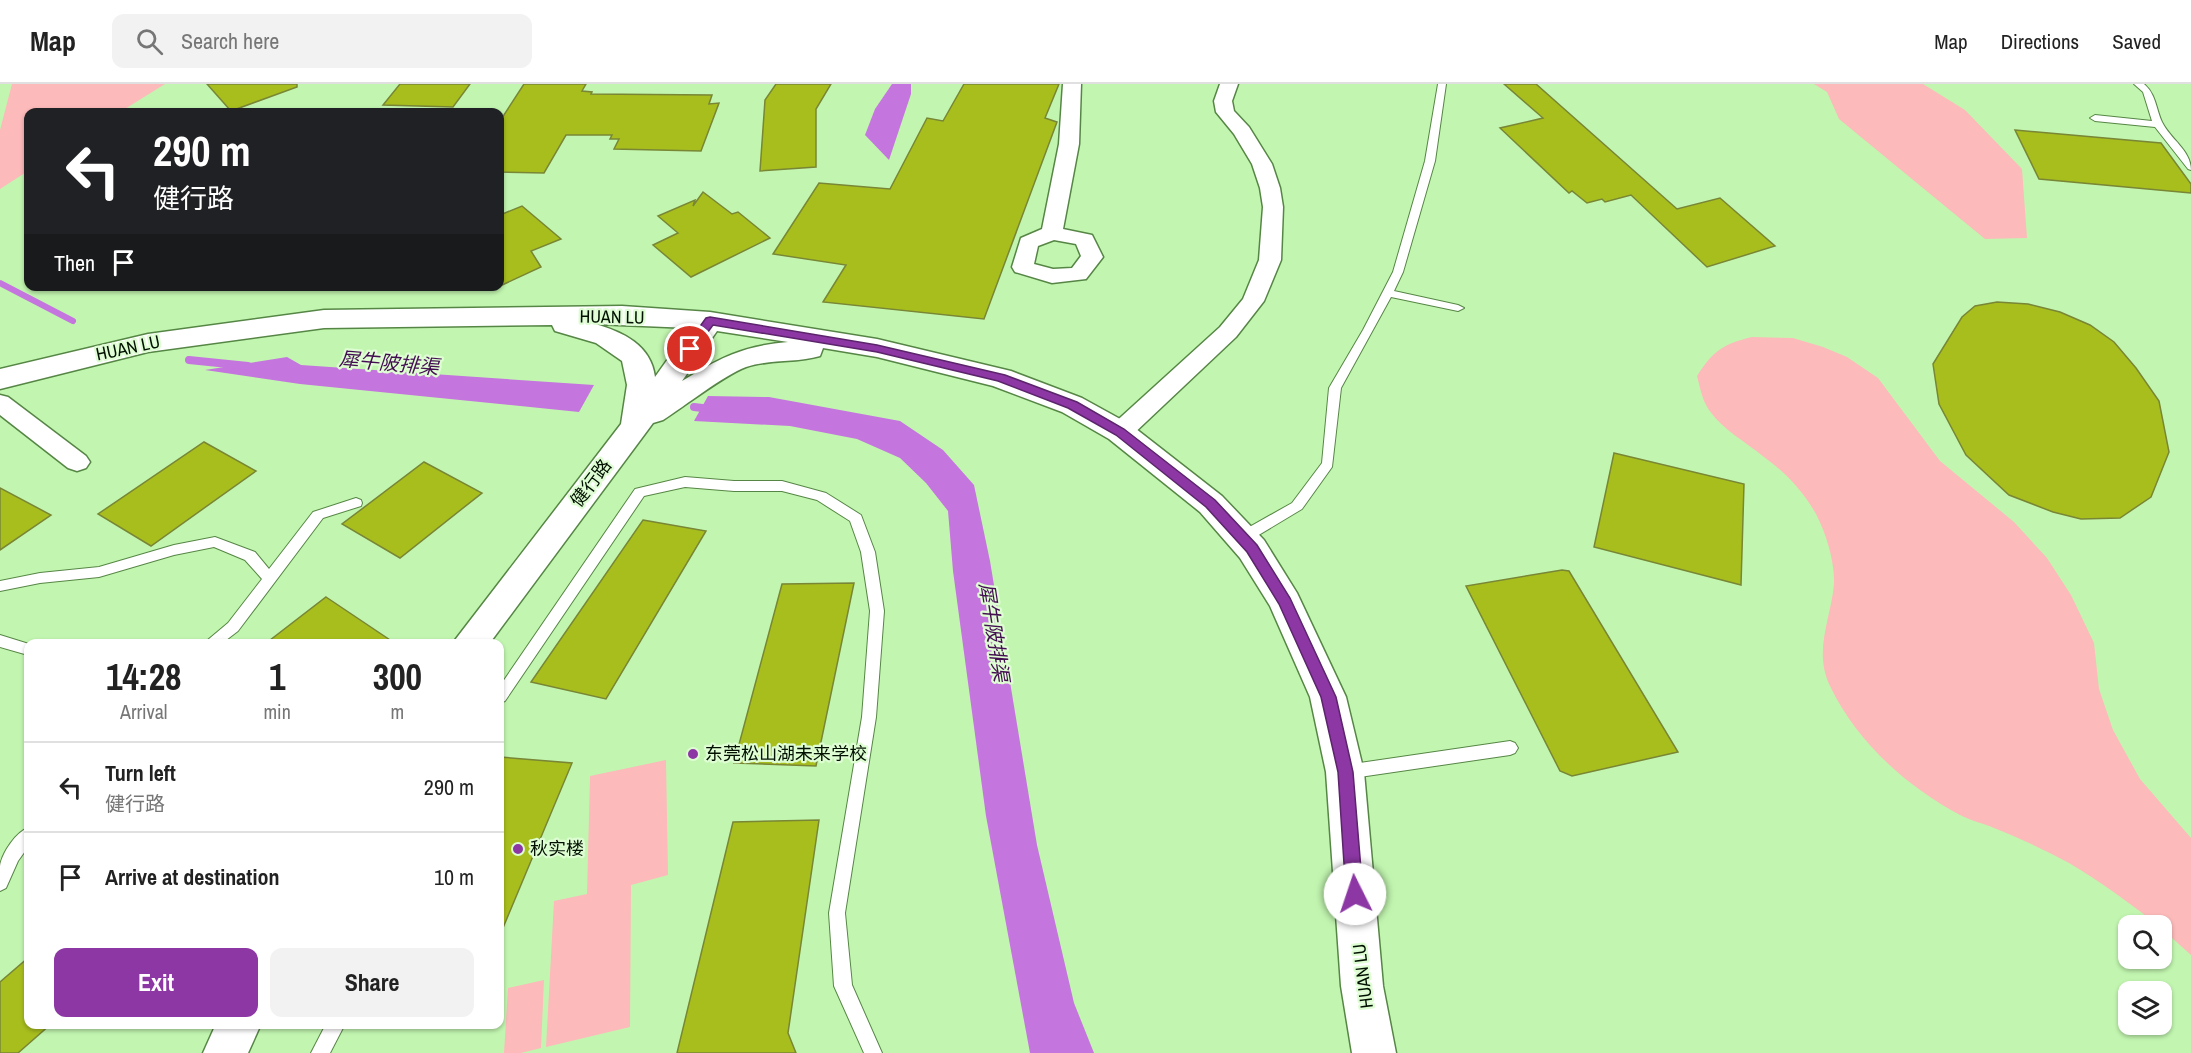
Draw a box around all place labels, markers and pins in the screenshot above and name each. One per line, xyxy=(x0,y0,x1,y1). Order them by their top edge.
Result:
pin xyxy=(664,323,715,374)
place label: 东莞松山湖未来学校 xyxy=(705,741,867,766)
marker: 东莞松山湖未来学校 xyxy=(686,747,700,761)
place label: 秋实楼 xyxy=(530,836,584,861)
marker: 秋实楼 xyxy=(511,842,525,856)

